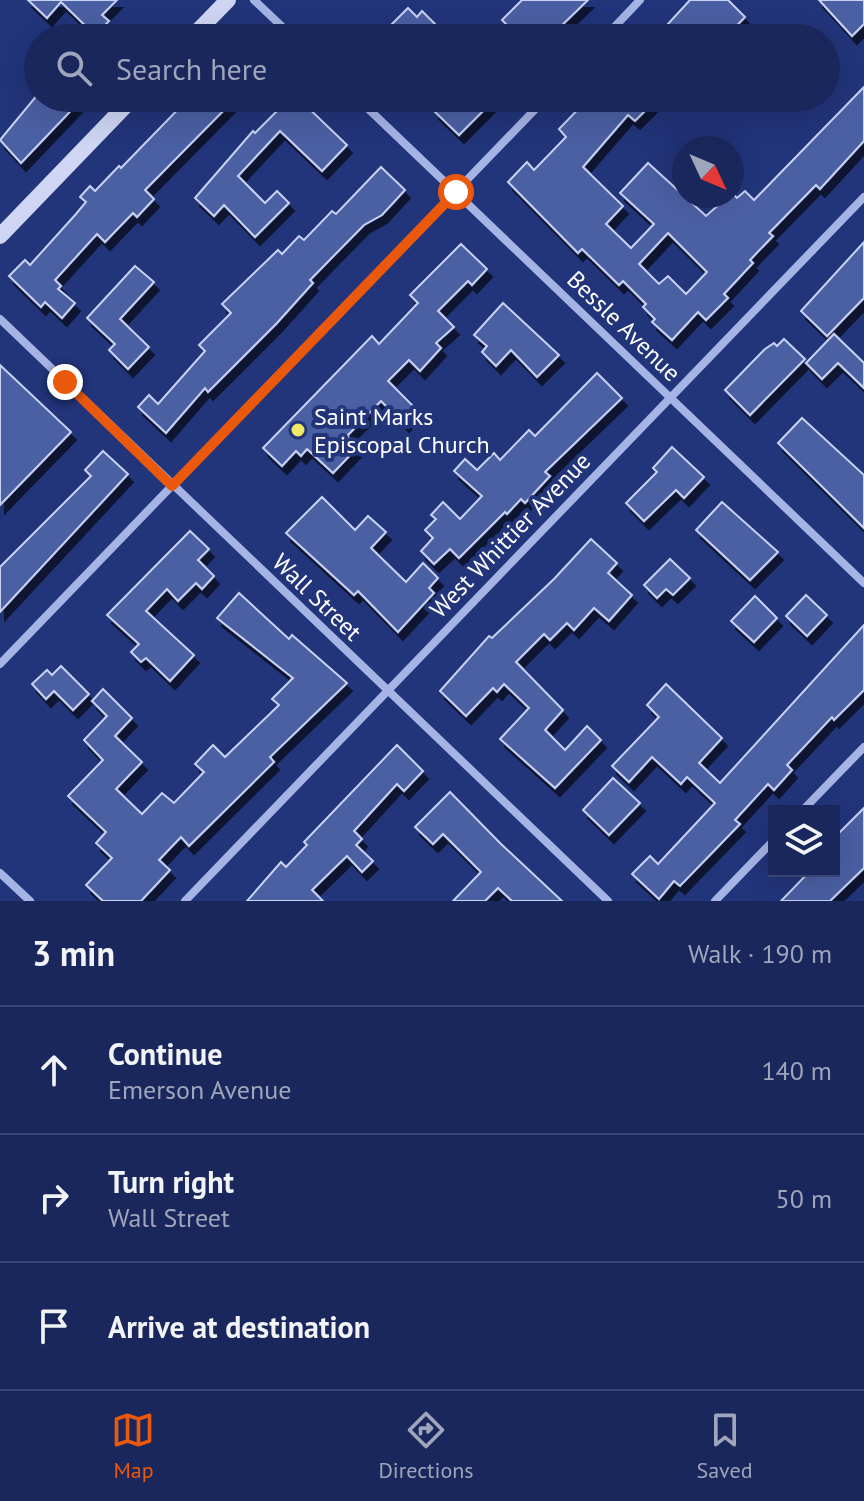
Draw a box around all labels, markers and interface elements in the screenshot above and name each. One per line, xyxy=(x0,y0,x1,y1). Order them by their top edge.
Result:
search box xyxy=(24,24,840,112)
icon: search xyxy=(52,46,96,90)
text: Search here xyxy=(116,49,267,88)
north arrow xyxy=(672,136,744,208)
route start xyxy=(438,174,474,210)
street label: Bessle Avenue xyxy=(561,264,687,388)
route end xyxy=(47,364,83,400)
place label: Saint Marks Episcopal Church xyxy=(314,401,490,460)
marker: Saint Marks Episcopal Church xyxy=(289,421,307,439)
street label: West Whittier Avenue xyxy=(423,446,597,624)
street label: Wall Street xyxy=(266,547,368,647)
map controls xyxy=(768,805,840,877)
button: layers xyxy=(768,805,840,877)
text: 3 min xyxy=(32,931,115,975)
text: Walk · 190 m xyxy=(688,937,832,970)
text: Continue xyxy=(108,1034,222,1073)
icon: ahead xyxy=(32,1048,76,1092)
text: 140 m xyxy=(761,1054,832,1087)
text: Emerson Avenue xyxy=(108,1073,292,1106)
text: Turn right xyxy=(108,1162,234,1201)
icon: right xyxy=(32,1176,76,1220)
text: 50 m xyxy=(776,1182,832,1215)
text: Wall Street xyxy=(108,1201,230,1234)
icon: arrive xyxy=(32,1304,76,1348)
text: Arrive at destination xyxy=(108,1307,370,1346)
tab: Map xyxy=(111,1408,155,1484)
tab: Directions xyxy=(378,1408,474,1484)
tab: Saved xyxy=(697,1408,752,1484)

